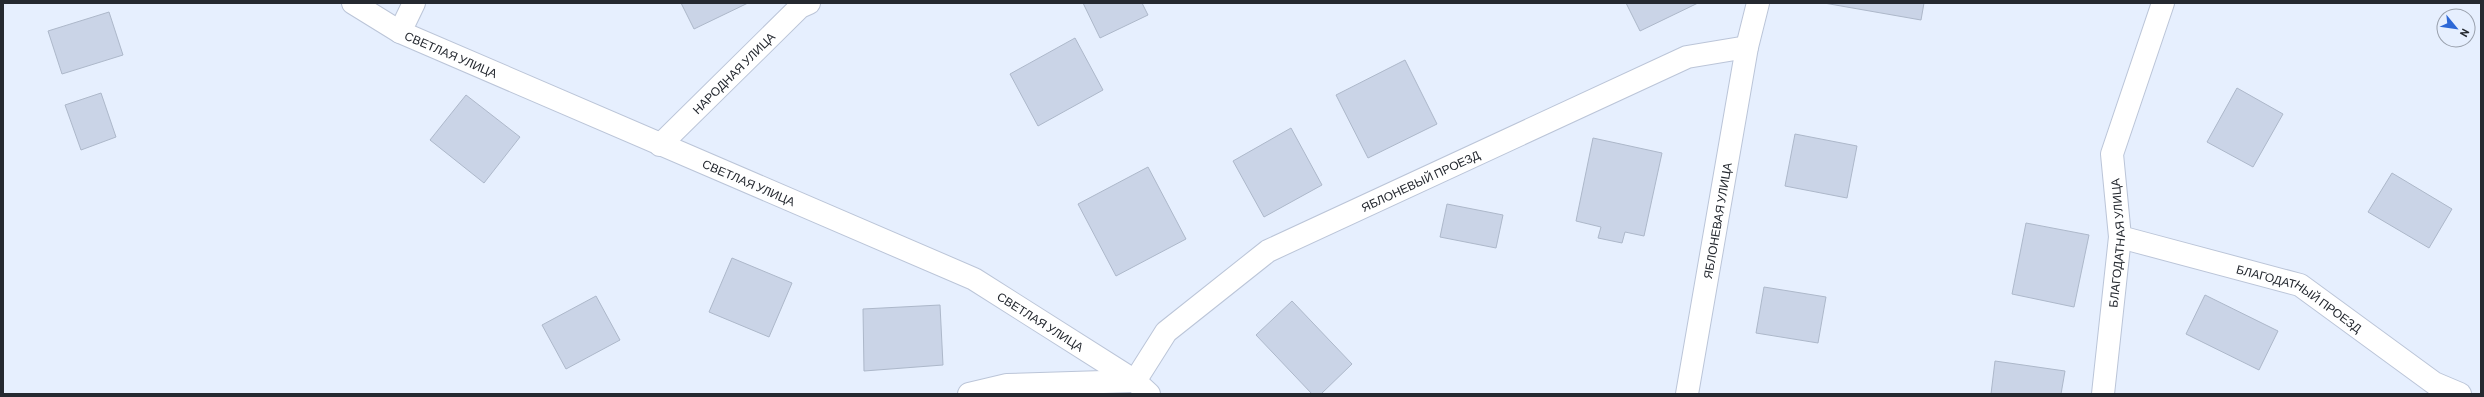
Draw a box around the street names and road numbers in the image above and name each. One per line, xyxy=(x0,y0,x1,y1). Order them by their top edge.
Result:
street label: СВЕТЛАЯ УЛИЦА xyxy=(403,28,500,80)
street label: НАРОДНАЯ УЛИЦА xyxy=(689,29,777,116)
street label: ЯБЛОНЕВЫЙ ПРОЕЗД xyxy=(1359,147,1482,214)
street label: СВЕТЛАЯ УЛИЦА xyxy=(700,156,797,208)
street label: ЯБЛОНЕВАЯ УЛИЦА xyxy=(1700,161,1734,280)
street label: БЛАГОДАТНАЯ УЛИЦА xyxy=(2105,178,2127,308)
street label: БЛАГОДАТНЫЙ ПРОЕЗД xyxy=(2235,261,2365,336)
street label: СВЕТЛАЯ УЛИЦА xyxy=(995,289,1086,354)

